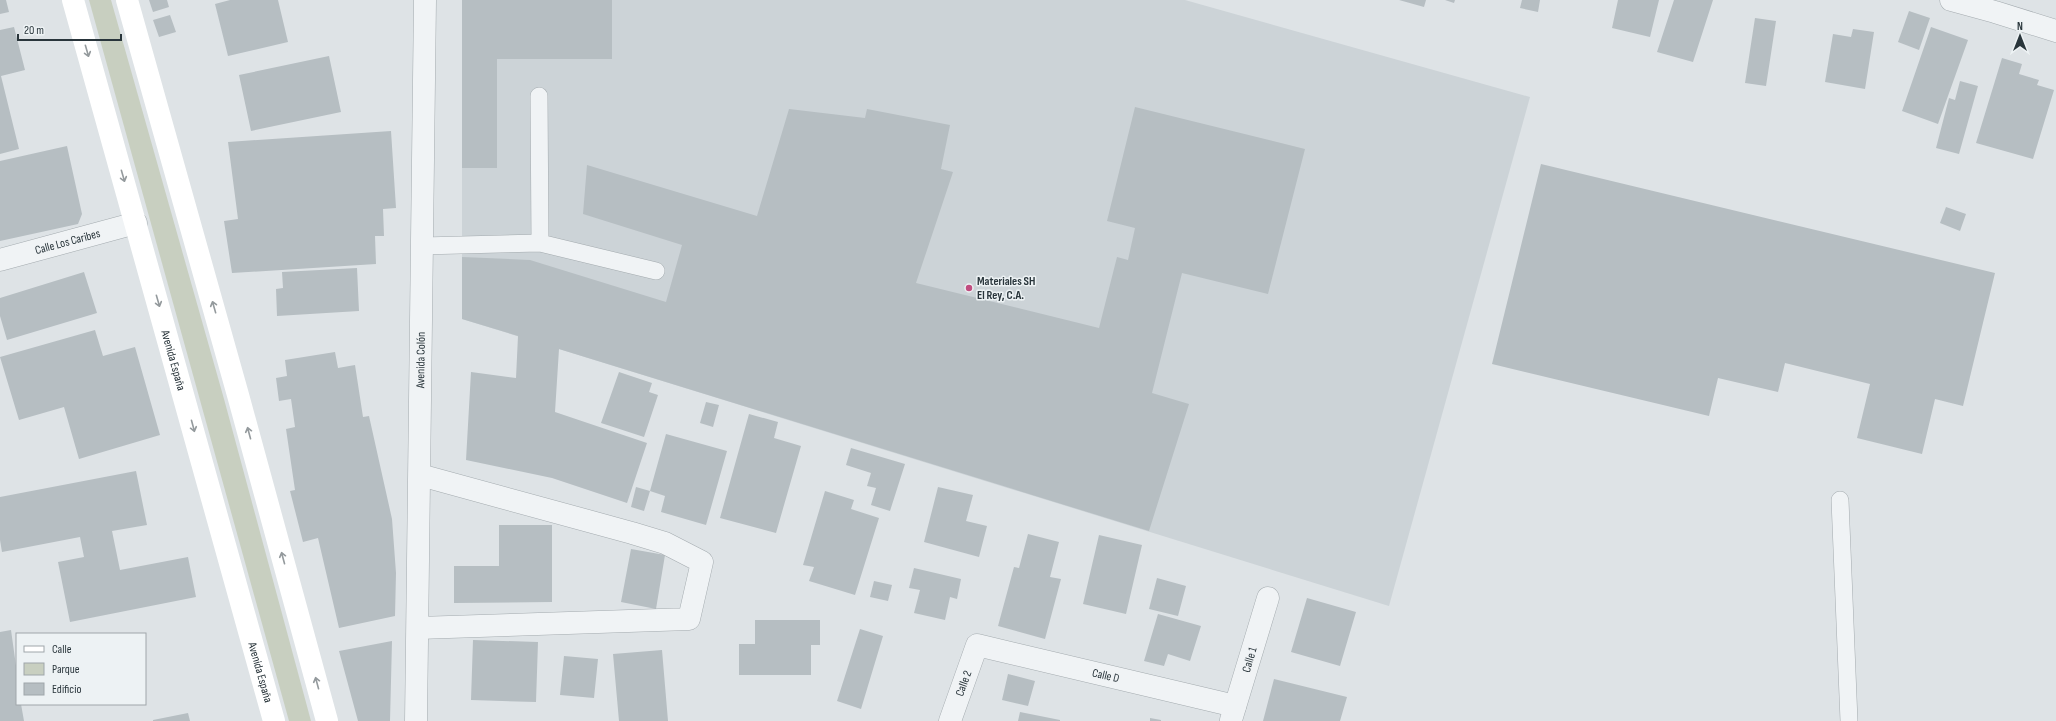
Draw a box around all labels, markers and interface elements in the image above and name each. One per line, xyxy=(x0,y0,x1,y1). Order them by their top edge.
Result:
scale bar xyxy=(18,16,121,42)
north arrow xyxy=(2000,16,2040,56)
text: N xyxy=(2017,20,2023,33)
text: 20 m xyxy=(24,23,44,38)
one-way arrow xyxy=(84,44,91,57)
one-way arrow xyxy=(120,169,127,182)
street label: Calle Los Caribes xyxy=(33,226,102,258)
place label: Materiales SH El Rey, C.A. xyxy=(977,274,1035,303)
marker: Materiales SH El Rey, C.A. xyxy=(964,283,974,293)
one-way arrow xyxy=(155,295,162,308)
one-way arrow xyxy=(210,301,217,314)
street label: Avenida España xyxy=(157,328,189,393)
street label: Avenida Colón xyxy=(413,332,429,389)
one-way arrow xyxy=(190,420,197,433)
one-way arrow xyxy=(245,426,252,439)
one-way arrow xyxy=(279,552,286,565)
legend xyxy=(16,633,146,705)
street label: Avenida España xyxy=(244,640,276,705)
text: Calle xyxy=(52,642,72,657)
street label: Calle 1 xyxy=(1239,645,1261,674)
text: Parque xyxy=(52,662,80,677)
street label: Calle D xyxy=(1091,665,1121,686)
street label: Calle 2 xyxy=(952,668,975,698)
one-way arrow xyxy=(313,677,320,690)
text: Edificio xyxy=(52,682,81,697)

